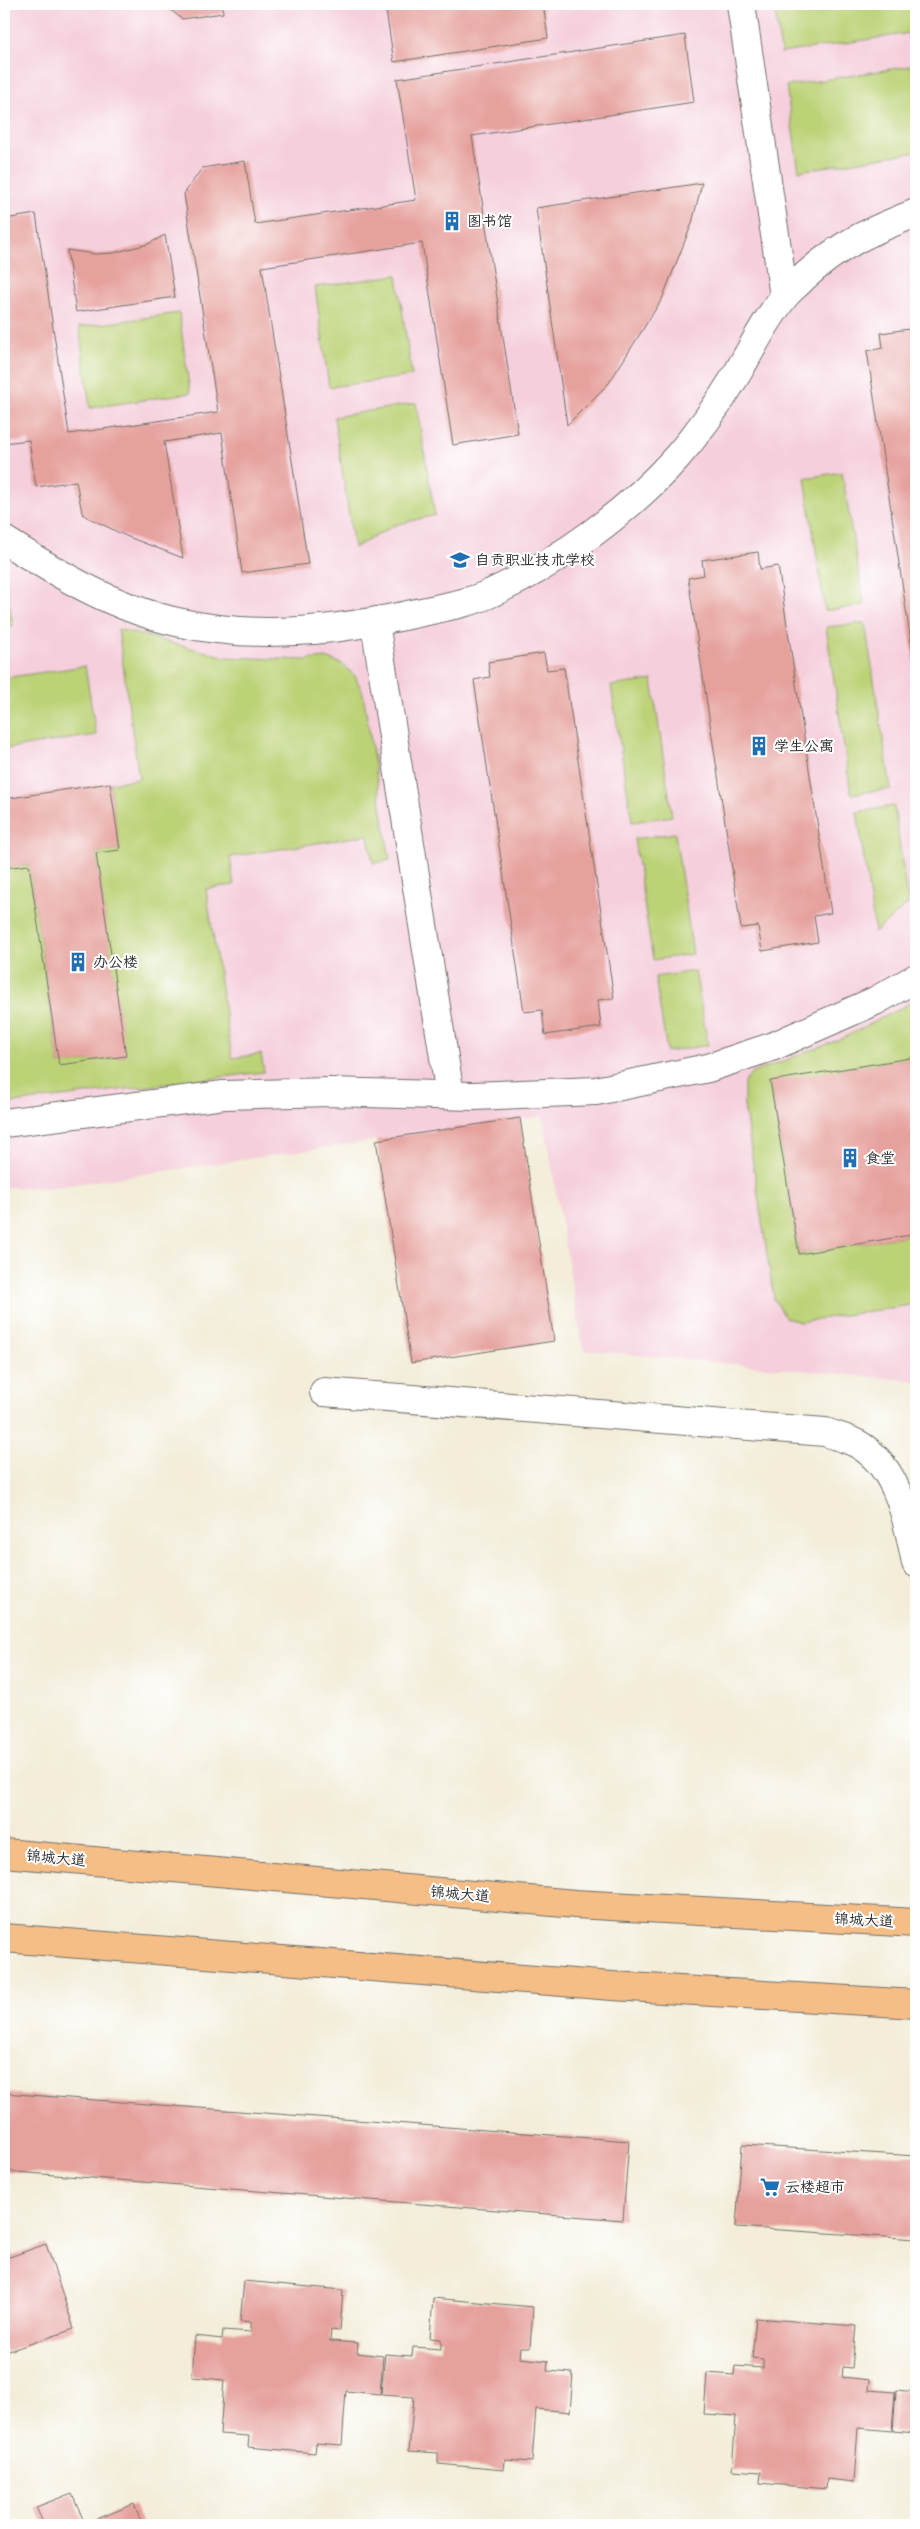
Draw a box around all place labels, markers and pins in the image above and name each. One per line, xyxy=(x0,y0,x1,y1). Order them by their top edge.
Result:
building icon: 图书馆 xyxy=(441,210,463,232)
place label: 图书馆 xyxy=(467,212,512,231)
school or university icon: 自贡职业技术学校 xyxy=(449,549,471,571)
place label: 自贡职业技术学校 xyxy=(475,551,595,570)
building icon: 学生公寓 xyxy=(748,735,770,757)
place label: 学生公寓 xyxy=(774,737,834,756)
building icon: 办公楼 xyxy=(67,951,89,973)
place label: 办公楼 xyxy=(93,953,138,972)
building icon: 食堂 xyxy=(839,1147,861,1169)
place label: 食堂 xyxy=(865,1149,895,1168)
supermarket icon: 云楼超市 xyxy=(759,2176,781,2198)
place label: 云楼超市 xyxy=(785,2178,845,2197)

